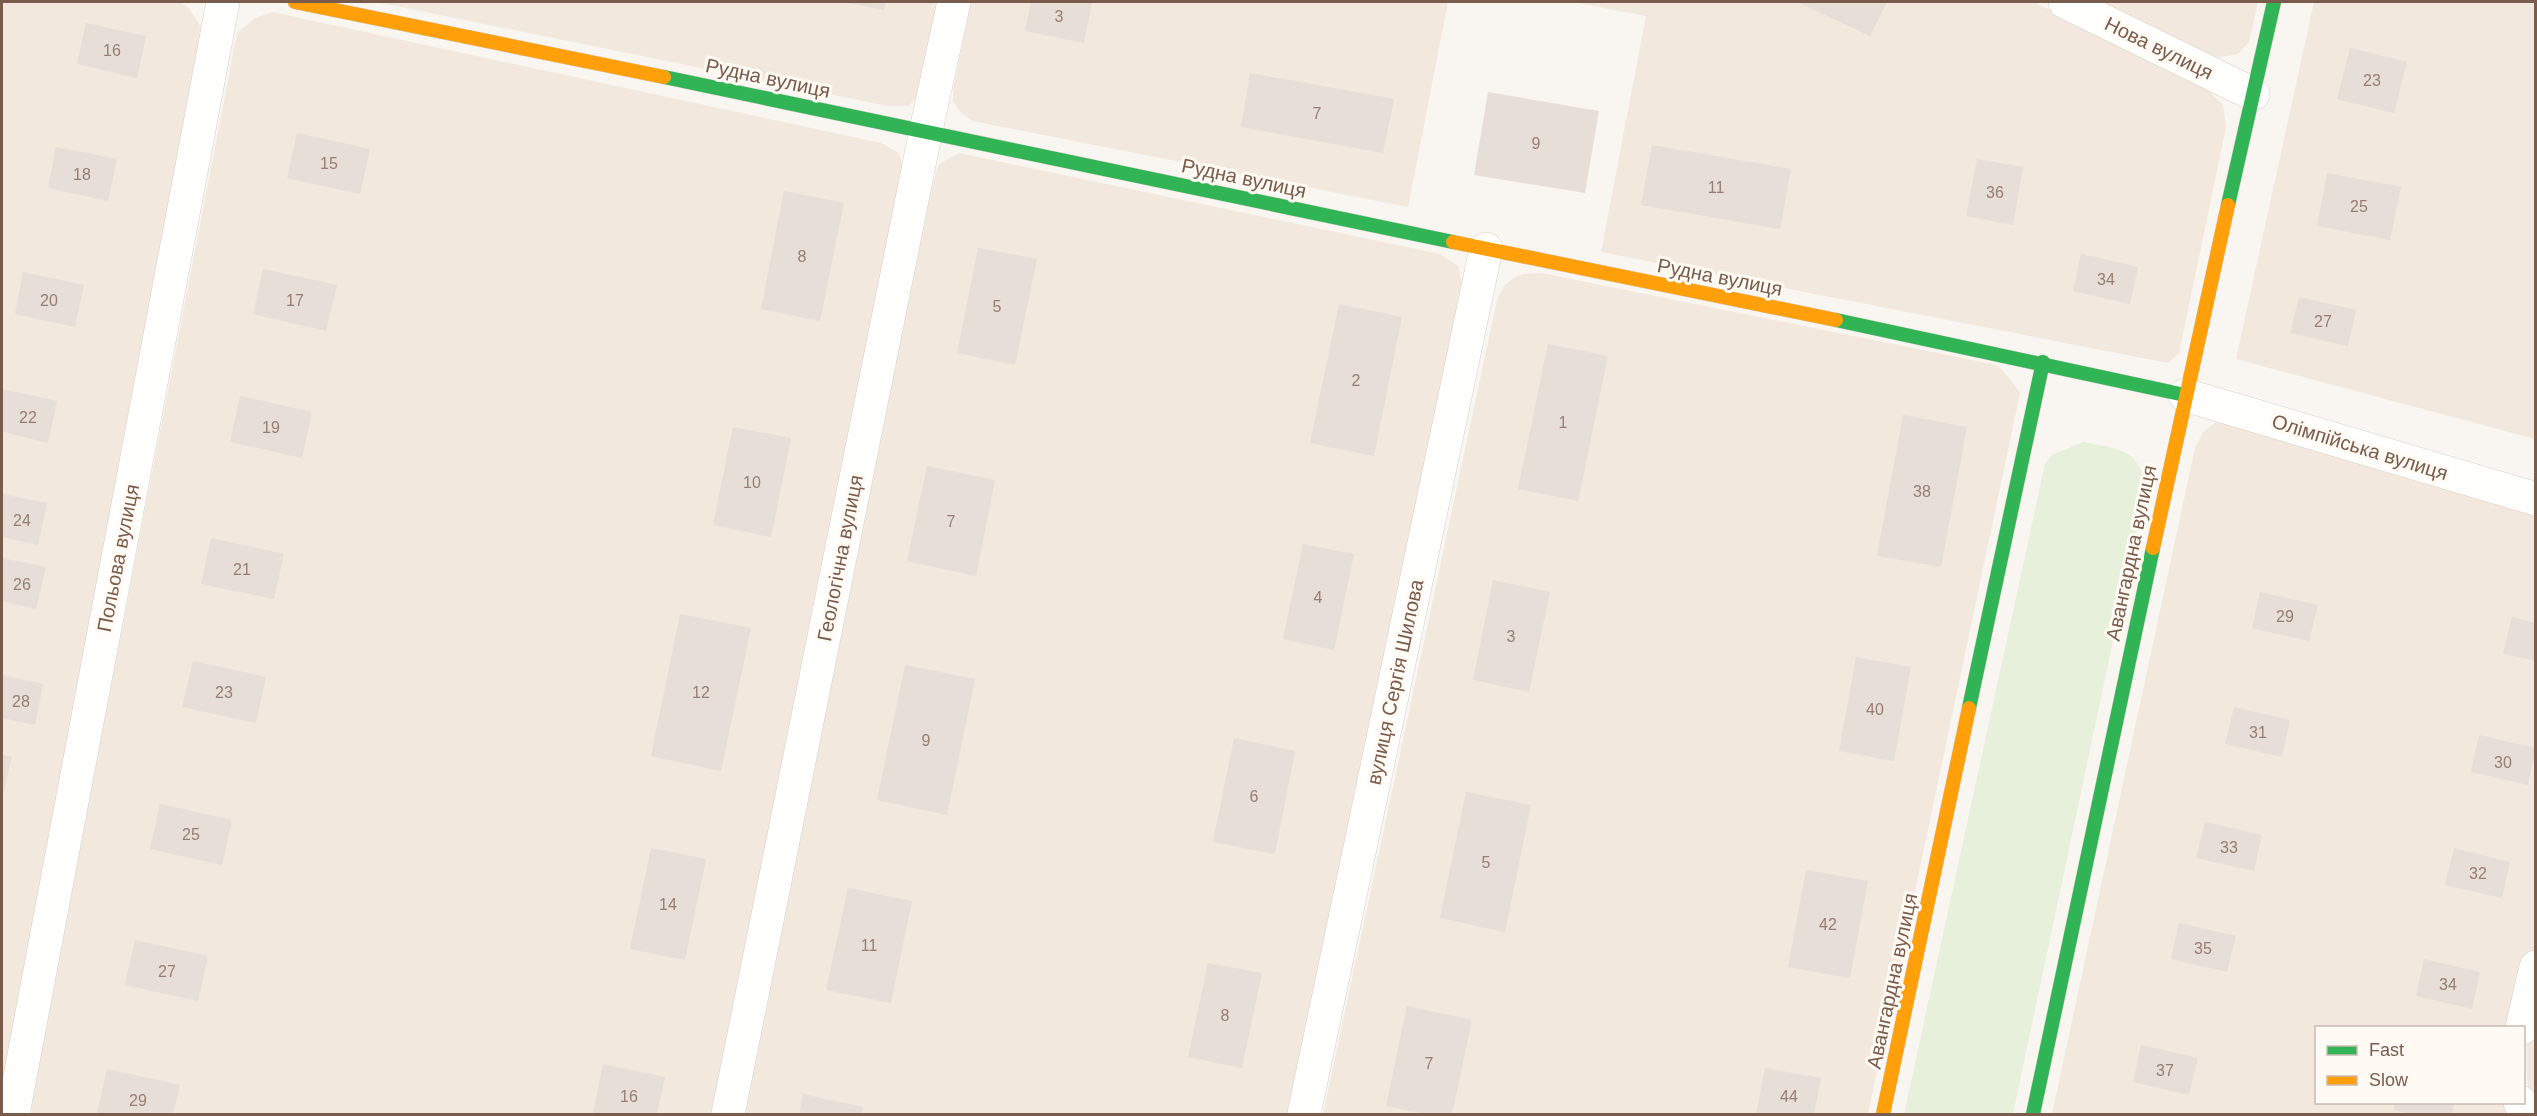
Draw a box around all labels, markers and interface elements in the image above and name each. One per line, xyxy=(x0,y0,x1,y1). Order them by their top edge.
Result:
house number: 3 xyxy=(1055,8,1064,25)
street label: Нова вулиця xyxy=(2101,12,2217,84)
house number: 16 xyxy=(103,42,121,59)
street label: Рудна вулиця xyxy=(704,54,832,102)
house number: 23 xyxy=(2363,72,2381,89)
house number: 7 xyxy=(1313,105,1322,122)
house number: 9 xyxy=(1532,135,1541,152)
street label: Рудна вулиця xyxy=(1180,154,1308,202)
house number: 15 xyxy=(320,155,338,172)
house number: 18 xyxy=(73,166,91,183)
house number: 11 xyxy=(1708,179,1724,196)
house number: 36 xyxy=(1986,184,2004,201)
house number: 25 xyxy=(2350,198,2368,215)
house number: 8 xyxy=(798,248,807,265)
street label: Рудна вулиця xyxy=(1656,254,1784,300)
house number: 34 xyxy=(2097,271,2115,288)
house number: 20 xyxy=(40,292,58,309)
house number: 17 xyxy=(286,292,304,309)
house number: 5 xyxy=(993,298,1002,315)
house number: 27 xyxy=(2314,313,2332,330)
house number: 2 xyxy=(1352,372,1361,389)
house number: 22 xyxy=(19,409,37,426)
street label: Олімпійська вулиця xyxy=(2269,410,2451,484)
house number: 1 xyxy=(1559,414,1568,431)
house number: 19 xyxy=(262,419,280,436)
street label: Авангардна вулиця xyxy=(2102,463,2160,643)
street label: Геологічна вулиця xyxy=(813,473,867,643)
house number: 10 xyxy=(743,474,761,491)
street label: Польова вулиця xyxy=(93,482,143,634)
house number: 38 xyxy=(1913,483,1931,500)
house number: 24 xyxy=(13,512,31,529)
house number: 7 xyxy=(947,513,956,530)
house number: 21 xyxy=(233,561,251,578)
house number: 26 xyxy=(13,576,31,593)
street label: вулиця Сергія Шилова xyxy=(1362,577,1428,787)
house number: 4 xyxy=(1314,589,1323,606)
house number: 29 xyxy=(2276,608,2294,625)
house number: 3 xyxy=(1507,628,1516,645)
house number: 23 xyxy=(215,684,233,701)
house number: 12 xyxy=(692,684,710,701)
house number: 28 xyxy=(12,693,30,710)
house number: 40 xyxy=(1866,701,1884,718)
house number: 31 xyxy=(2249,724,2267,741)
house number: 9 xyxy=(922,732,931,749)
house number: 30 xyxy=(2494,754,2512,771)
house number: 6 xyxy=(1250,788,1259,805)
house number: 25 xyxy=(182,826,200,843)
house number: 33 xyxy=(2220,839,2238,856)
house number: 5 xyxy=(1482,854,1491,871)
house number: 32 xyxy=(2469,865,2487,882)
street label: Авангардна вулиця xyxy=(1863,891,1921,1071)
house number: 14 xyxy=(659,896,677,913)
house number: 42 xyxy=(1819,916,1837,933)
house number: 11 xyxy=(861,937,877,954)
house number: 35 xyxy=(2194,940,2212,957)
house number: 27 xyxy=(158,963,176,980)
house number: 34 xyxy=(2439,976,2457,993)
house number: 8 xyxy=(1221,1007,1230,1024)
legend xyxy=(2315,1026,2525,1104)
text: Fast xyxy=(2369,1040,2404,1060)
house number: 7 xyxy=(1425,1055,1434,1072)
house number: 37 xyxy=(2156,1062,2174,1079)
text: Slow xyxy=(2369,1070,2409,1090)
house number: 16 xyxy=(620,1088,638,1105)
house number: 44 xyxy=(1780,1088,1798,1105)
house number: 29 xyxy=(129,1092,147,1109)

